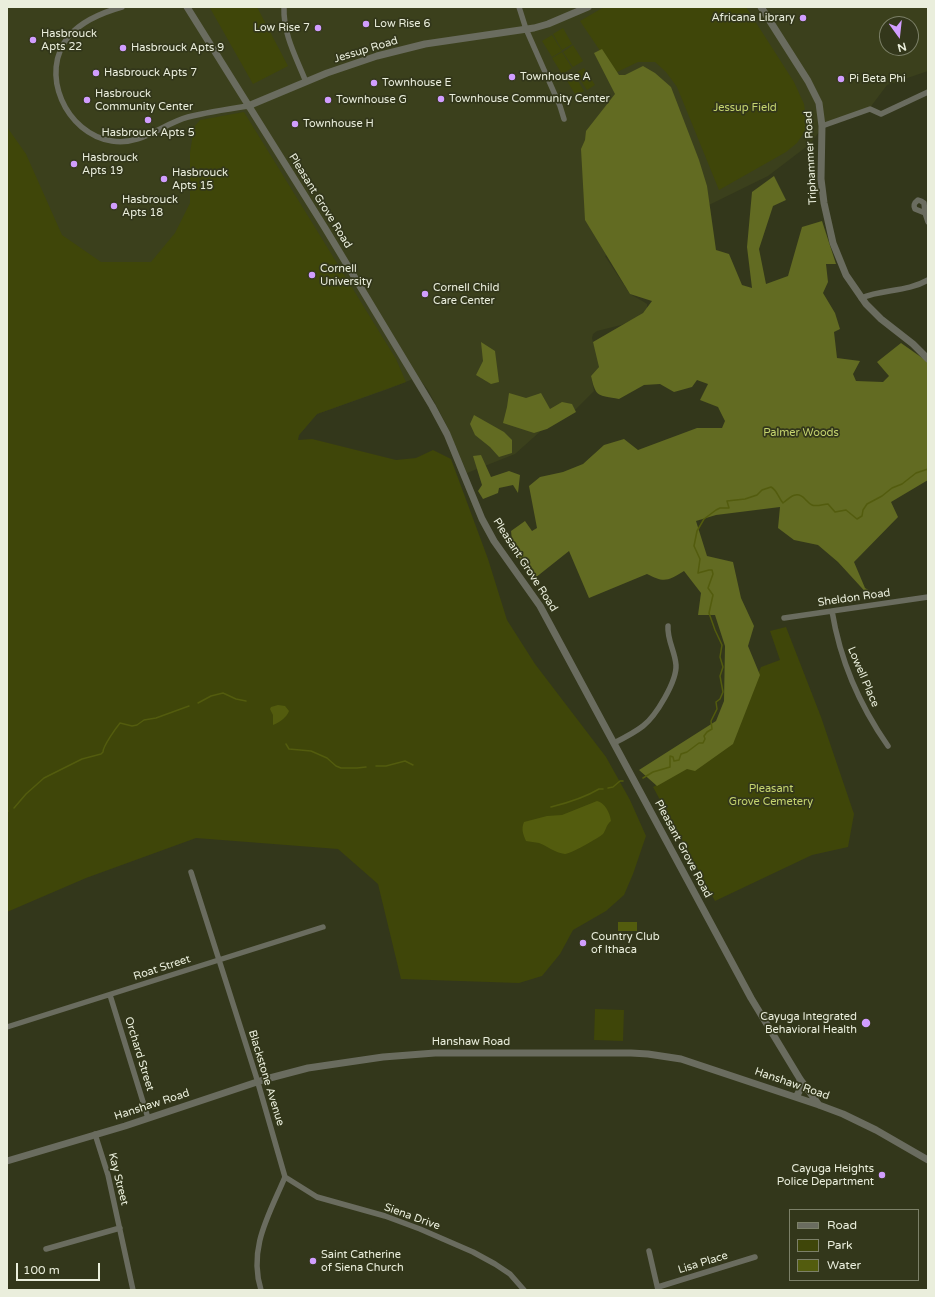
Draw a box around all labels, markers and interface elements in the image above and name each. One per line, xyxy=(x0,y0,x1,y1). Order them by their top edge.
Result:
place label: Africana Library xyxy=(712,11,795,25)
marker: Africana Library xyxy=(798,13,808,23)
north arrow xyxy=(879,16,919,56)
place label: Low Rise 6 xyxy=(374,17,430,31)
marker: Low Rise 6 xyxy=(361,19,371,29)
place label: Low Rise 7 xyxy=(254,21,310,35)
marker: Low Rise 7 xyxy=(313,23,323,33)
place label: Hasbrouck Apts 22 xyxy=(41,27,97,53)
street label: Jessup Road xyxy=(332,34,400,66)
marker: Hasbrouck Apts 22 xyxy=(28,35,38,45)
text: N xyxy=(896,40,908,55)
place label: Hasbrouck Apts 9 xyxy=(131,41,224,55)
marker: Hasbrouck Apts 9 xyxy=(118,43,128,53)
place label: Hasbrouck Apts 7 xyxy=(104,66,197,80)
marker: Hasbrouck Apts 7 xyxy=(91,68,101,78)
place label: Townhouse A xyxy=(520,70,591,84)
marker: Townhouse A xyxy=(507,72,517,82)
place label: Pi Beta Phi xyxy=(849,72,906,86)
marker: Pi Beta Phi xyxy=(836,74,846,84)
place label: Townhouse E xyxy=(382,76,451,90)
marker: Townhouse E xyxy=(369,78,379,88)
place label: Hasbrouck Community Center xyxy=(95,87,193,113)
place label: Townhouse Community Center xyxy=(449,92,610,106)
place label: Townhouse G xyxy=(336,93,407,107)
marker: Townhouse Community Center xyxy=(436,94,446,104)
marker: Hasbrouck Community Center xyxy=(82,95,92,105)
marker: Townhouse G xyxy=(323,95,333,105)
park label: Jessup Field xyxy=(713,101,777,115)
street label: Triphammer Road xyxy=(802,111,820,205)
marker: Hasbrouck Apts 5 xyxy=(143,115,153,125)
place label: Townhouse H xyxy=(303,117,374,131)
marker: Townhouse H xyxy=(290,119,300,129)
place label: Hasbrouck Apts 5 xyxy=(101,126,195,140)
place label: Hasbrouck Apts 19 xyxy=(82,151,138,177)
street label: Pleasant Grove Road xyxy=(286,151,354,251)
marker: Hasbrouck Apts 19 xyxy=(69,159,79,169)
place label: Hasbrouck Apts 15 xyxy=(172,166,228,192)
marker: Hasbrouck Apts 15 xyxy=(159,174,169,184)
place label: Hasbrouck Apts 18 xyxy=(122,193,178,219)
marker: Hasbrouck Apts 18 xyxy=(109,201,119,211)
place label: Cornell University xyxy=(320,262,372,288)
marker: Cornell University xyxy=(307,270,317,280)
place label: Cornell Child Care Center xyxy=(433,281,499,307)
marker: Cornell Child Care Center xyxy=(420,289,430,299)
park label: Palmer Woods xyxy=(763,426,839,440)
street label: Pleasant Grove Road xyxy=(490,516,560,614)
street label: Sheldon Road xyxy=(817,586,891,610)
street label: Lowell Place xyxy=(844,645,882,709)
park label: Pleasant Grove Cemetery xyxy=(729,782,813,808)
street label: Pleasant Grove Road xyxy=(652,798,714,900)
place label: Country Club of Ithaca xyxy=(591,930,660,956)
marker: Country Club of Ithaca xyxy=(578,938,588,948)
street label: Roat Street xyxy=(132,953,192,983)
place label: Cayuga Integrated Behavioral Health xyxy=(760,1010,857,1036)
street label: Orchard Street xyxy=(121,1015,157,1093)
marker: Cayuga Integrated Behavioral Health xyxy=(860,1017,872,1029)
street label: Blackstone Avenue xyxy=(245,1029,287,1127)
street label: Hanshaw Road xyxy=(432,1035,510,1049)
street label: Hanshaw Road xyxy=(753,1065,831,1103)
street label: Hanshaw Road xyxy=(113,1087,191,1123)
street label: Kay Street xyxy=(105,1151,131,1207)
place label: Cayuga Heights Police Department xyxy=(777,1162,874,1188)
marker: Cayuga Heights Police Department xyxy=(877,1170,887,1180)
street label: Siena Drive xyxy=(382,1201,442,1233)
legend xyxy=(789,1209,919,1281)
text: Road xyxy=(827,1218,857,1232)
text: Park xyxy=(827,1238,853,1252)
place label: Saint Catherine of Siena Church xyxy=(321,1248,404,1274)
street label: Lisa Place xyxy=(676,1249,730,1277)
scale bar xyxy=(18,1255,102,1281)
marker: Saint Catherine of Siena Church xyxy=(308,1256,318,1266)
text: Water xyxy=(827,1258,861,1272)
text: 100 m xyxy=(23,1263,60,1277)

